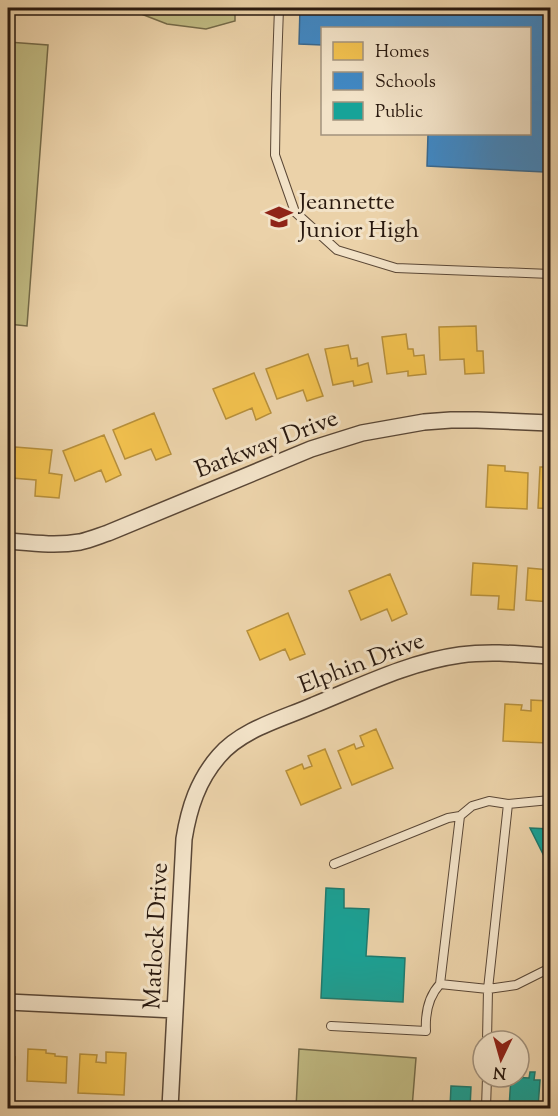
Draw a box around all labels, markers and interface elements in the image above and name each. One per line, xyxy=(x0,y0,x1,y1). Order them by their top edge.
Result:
legend xyxy=(321,27,531,135)
text: Homes xyxy=(375,40,429,66)
text: Schools xyxy=(375,70,436,96)
text: Public xyxy=(375,100,423,126)
place label: Jeannette Junior High xyxy=(297,186,419,248)
school or university icon: Jeannette Junior High xyxy=(264,202,294,232)
street label: Barkway Drive xyxy=(190,402,344,488)
street label: Elphin Drive xyxy=(294,624,430,704)
street label: Matlock Drive xyxy=(136,862,178,1010)
north arrow xyxy=(471,1029,531,1089)
text: N xyxy=(492,1059,507,1083)

